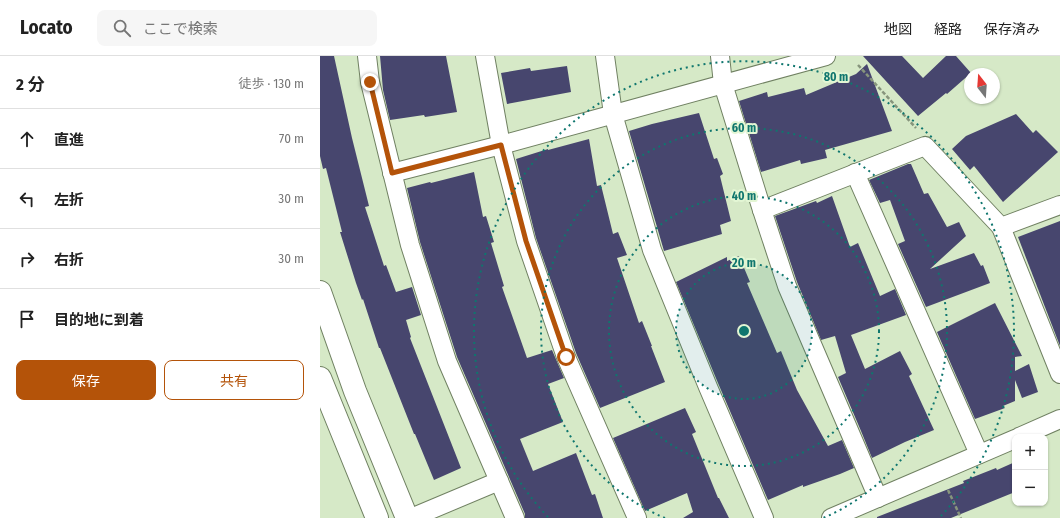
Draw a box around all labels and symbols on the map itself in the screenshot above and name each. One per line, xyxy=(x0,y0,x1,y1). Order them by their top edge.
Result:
north arrow xyxy=(964,68,1000,104)
text: 80 m xyxy=(824,70,848,84)
route end xyxy=(361,73,379,91)
text: 60 m xyxy=(732,121,756,135)
text: 40 m xyxy=(732,189,756,203)
text: 20 m xyxy=(731,256,756,270)
centre of rings xyxy=(737,324,751,338)
route start xyxy=(557,348,575,366)

